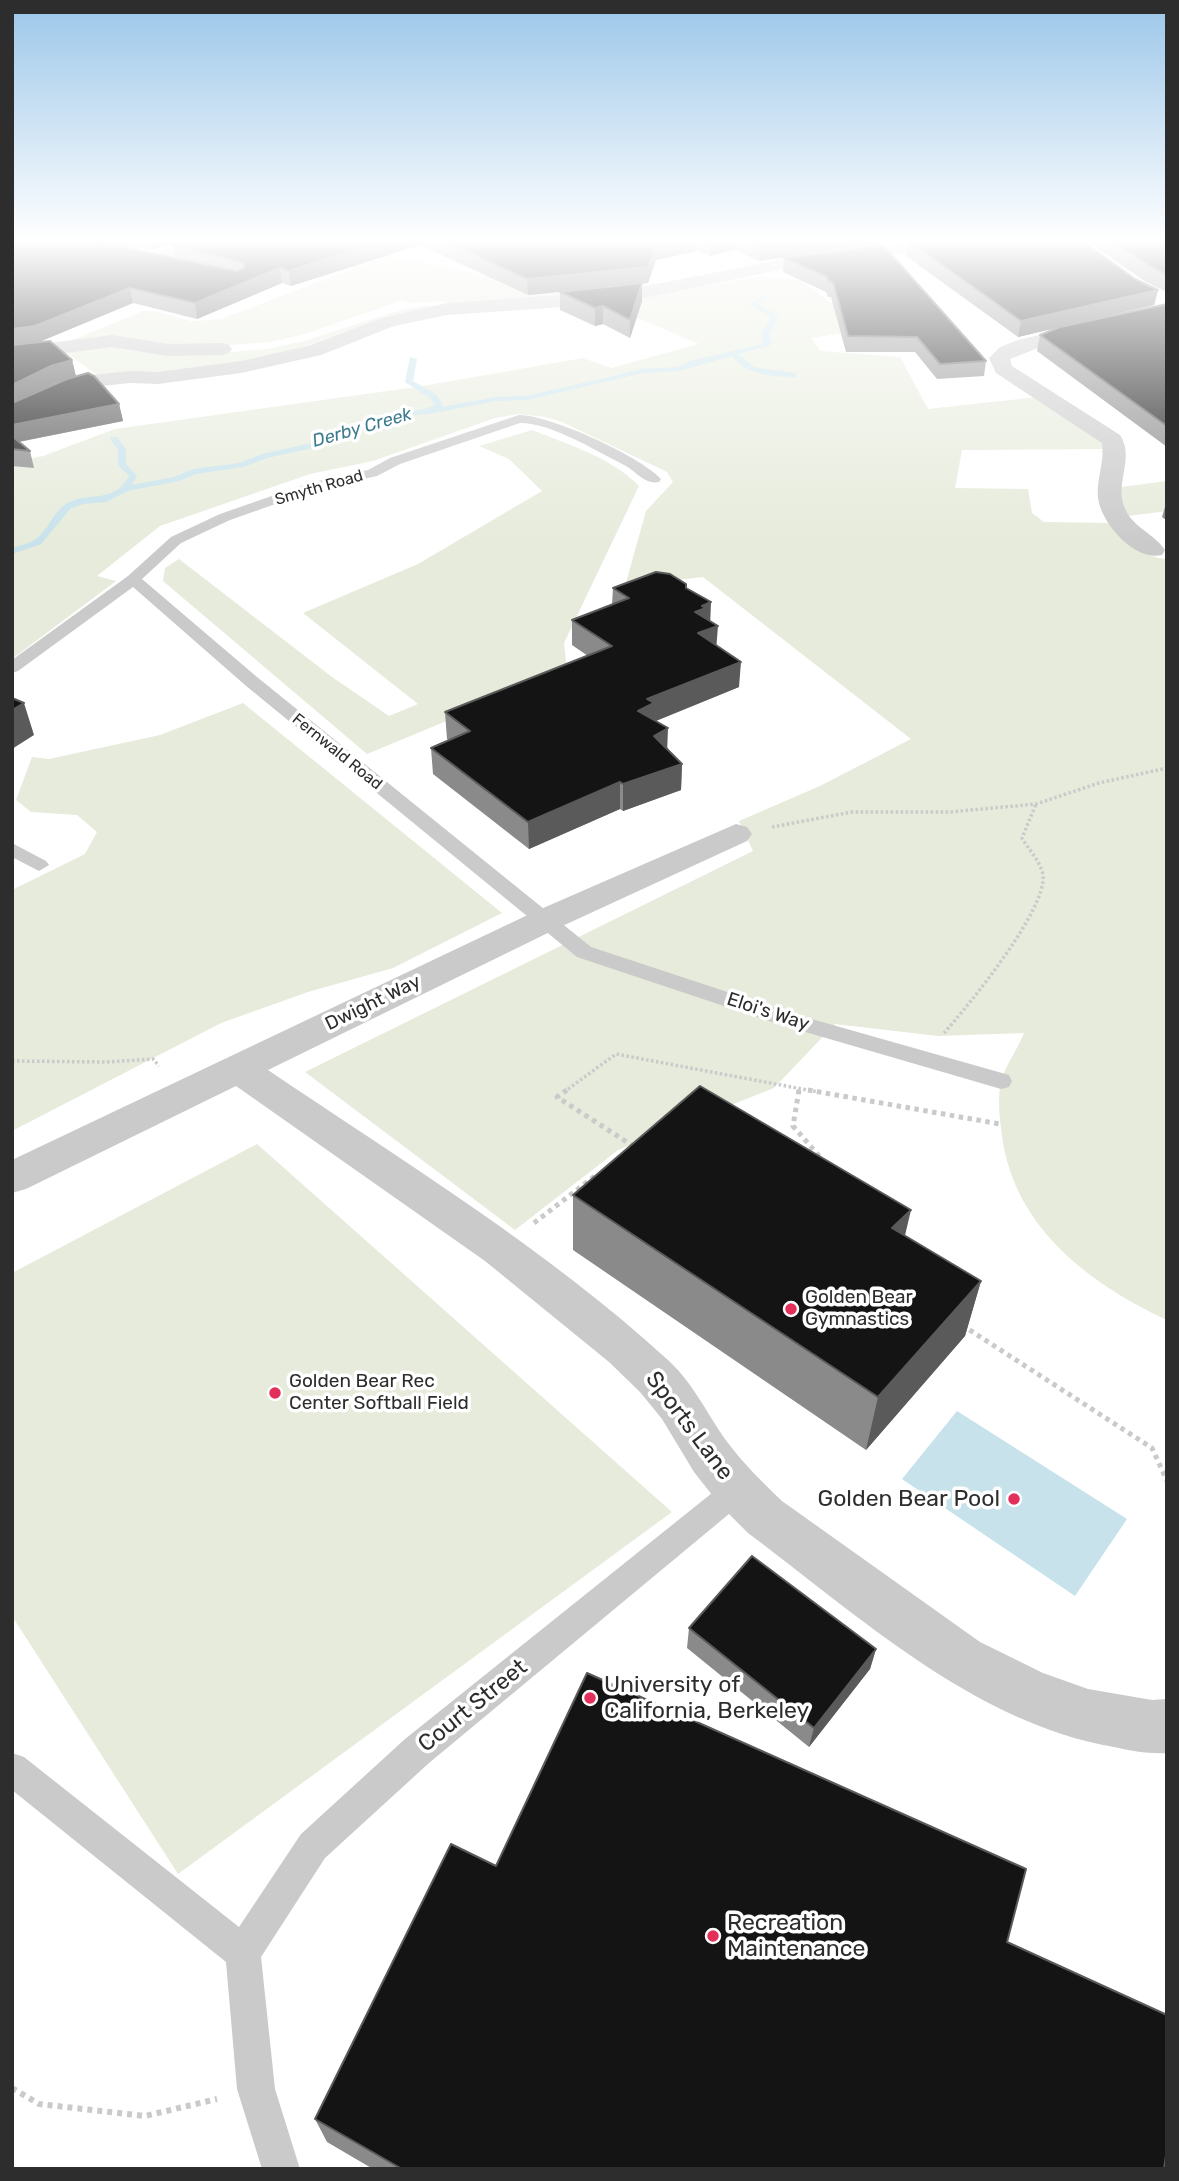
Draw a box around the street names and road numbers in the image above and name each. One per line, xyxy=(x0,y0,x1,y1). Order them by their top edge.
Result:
street label: Smyth Road xyxy=(273,466,365,510)
street label: Fernwald Road xyxy=(288,710,386,794)
street label: Dwight Way xyxy=(322,970,424,1036)
street label: Eloi's Way xyxy=(724,988,812,1036)
street label: Sports Lane xyxy=(639,1366,739,1486)
street label: Court Street xyxy=(413,1654,533,1758)

